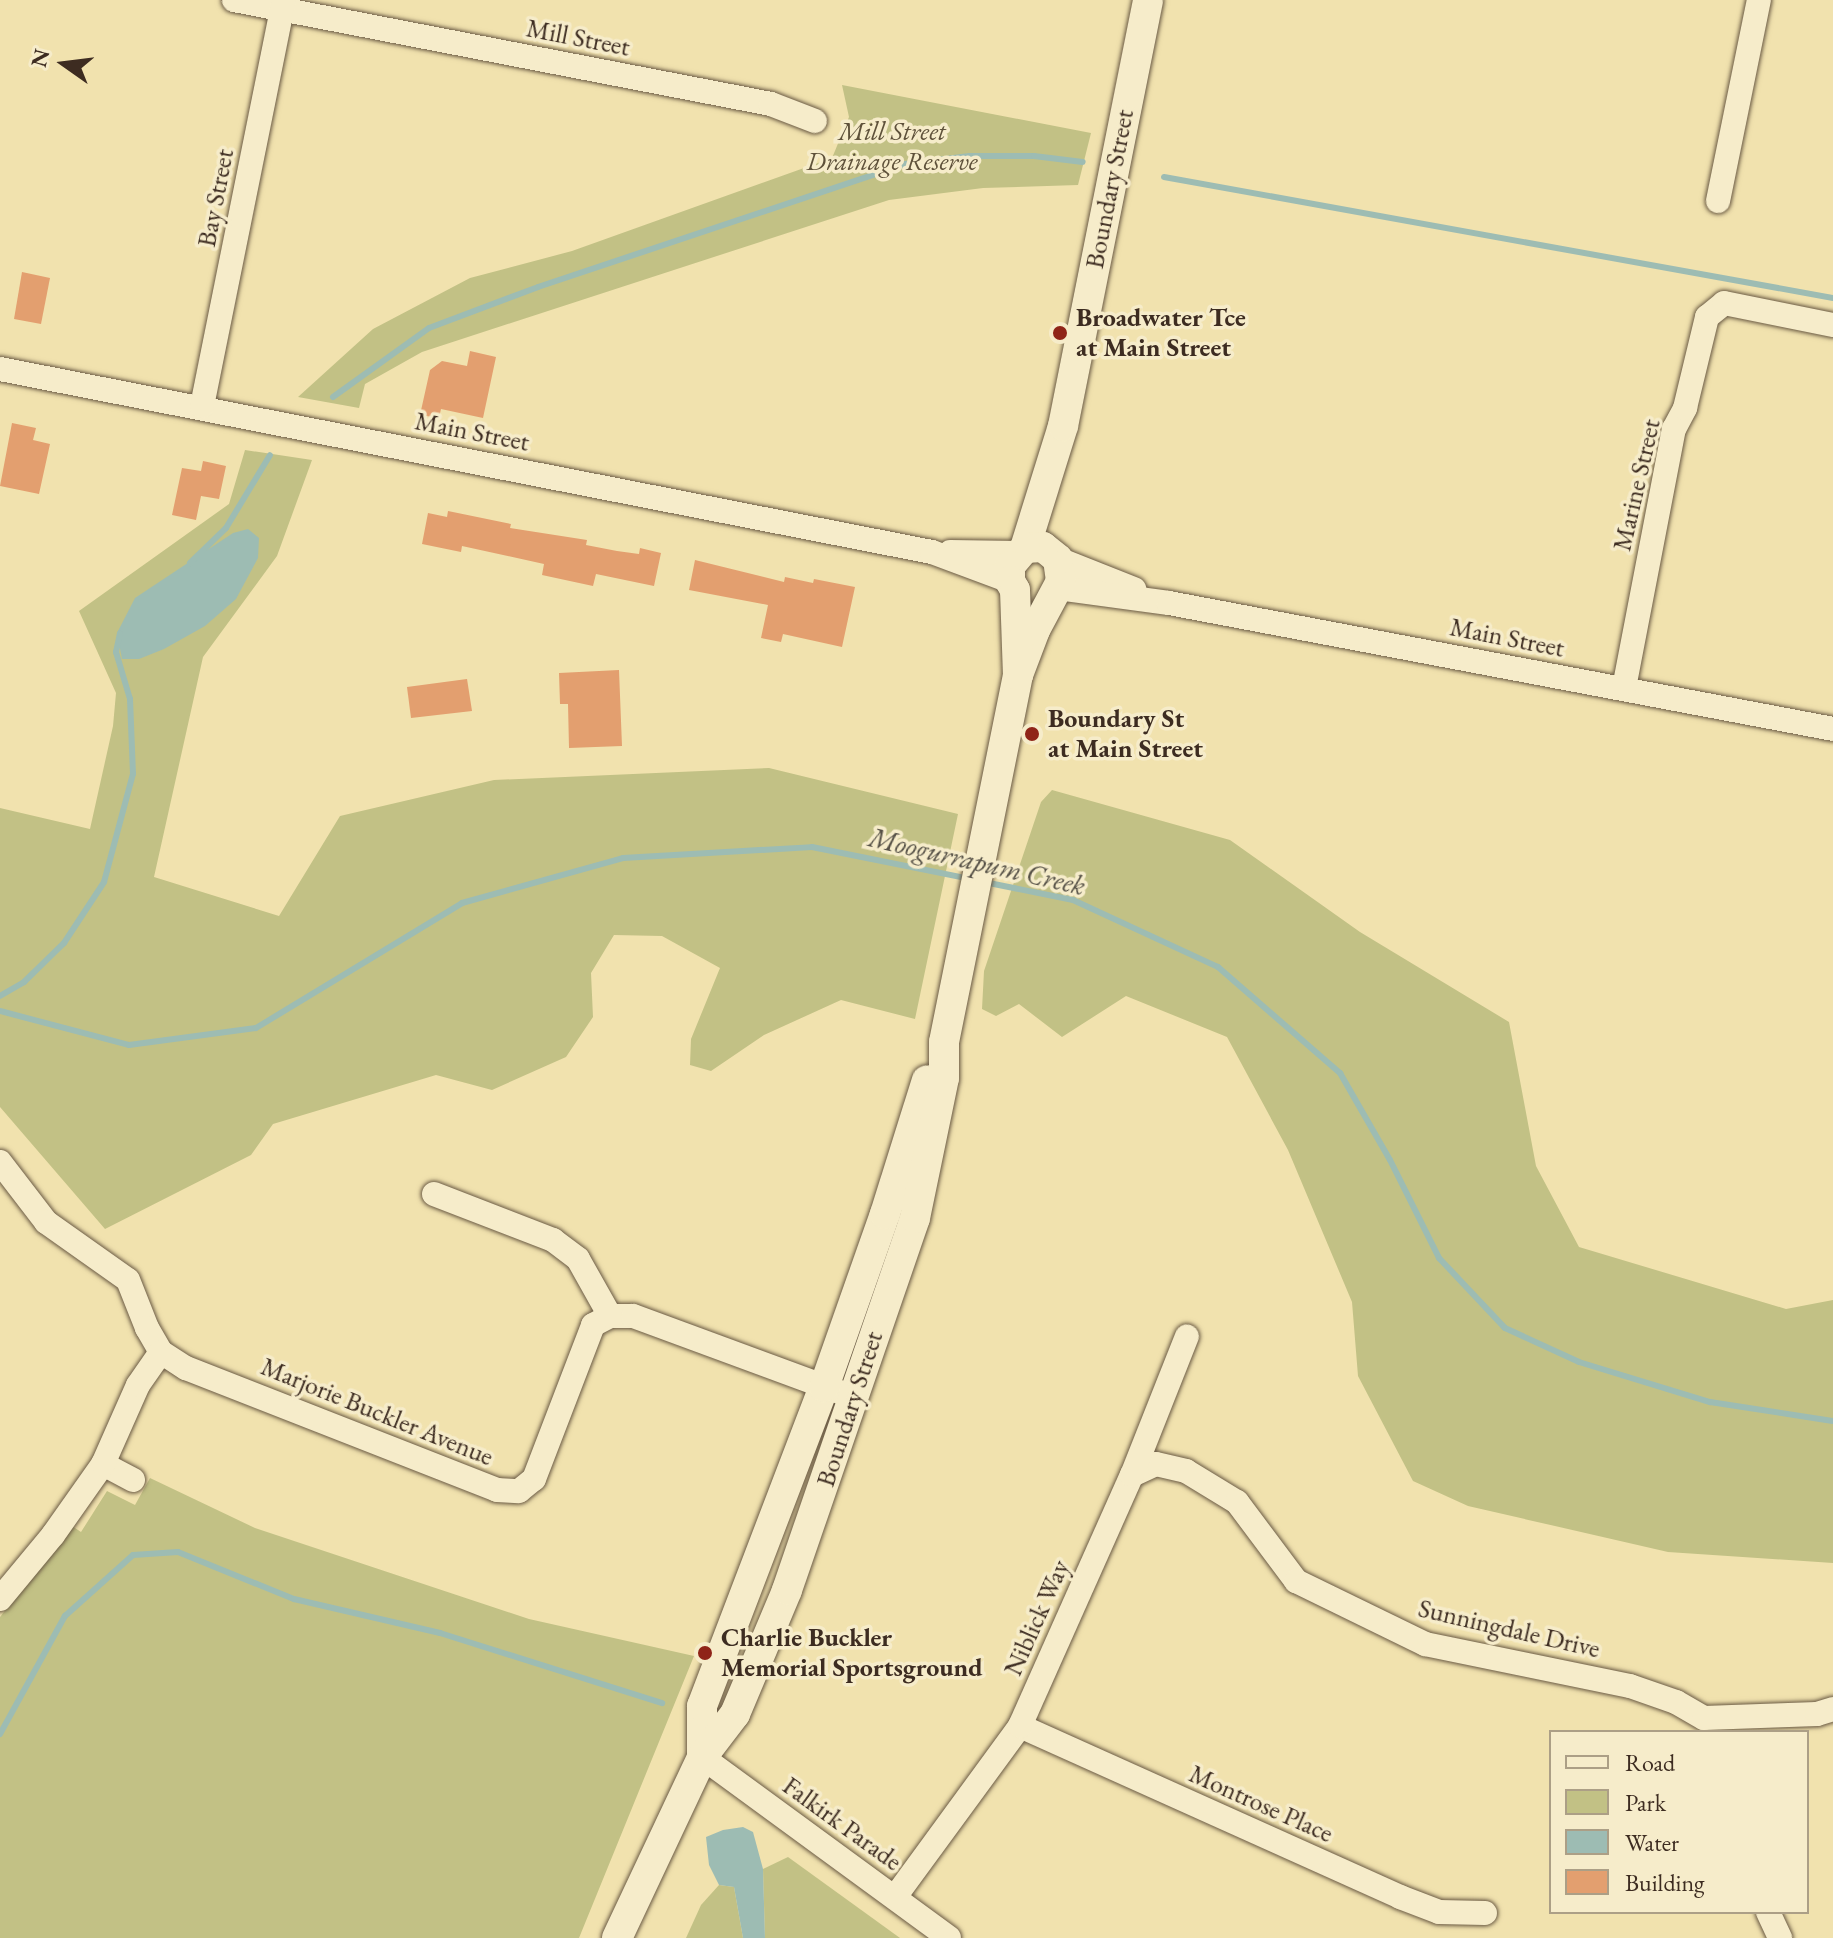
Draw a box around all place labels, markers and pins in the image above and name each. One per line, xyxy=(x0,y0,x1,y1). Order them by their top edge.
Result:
place label: Broadwater Tce at Main Street xyxy=(1076,302,1246,364)
marker: Broadwater Tce at Main Street xyxy=(1051,324,1069,342)
place label: Boundary St at Main Street xyxy=(1048,703,1203,764)
marker: Boundary St at Main Street xyxy=(1023,725,1041,743)
place label: Charlie Buckler Memorial Sportsground xyxy=(721,1622,983,1684)
marker: Charlie Buckler Memorial Sportsground xyxy=(696,1644,714,1662)

